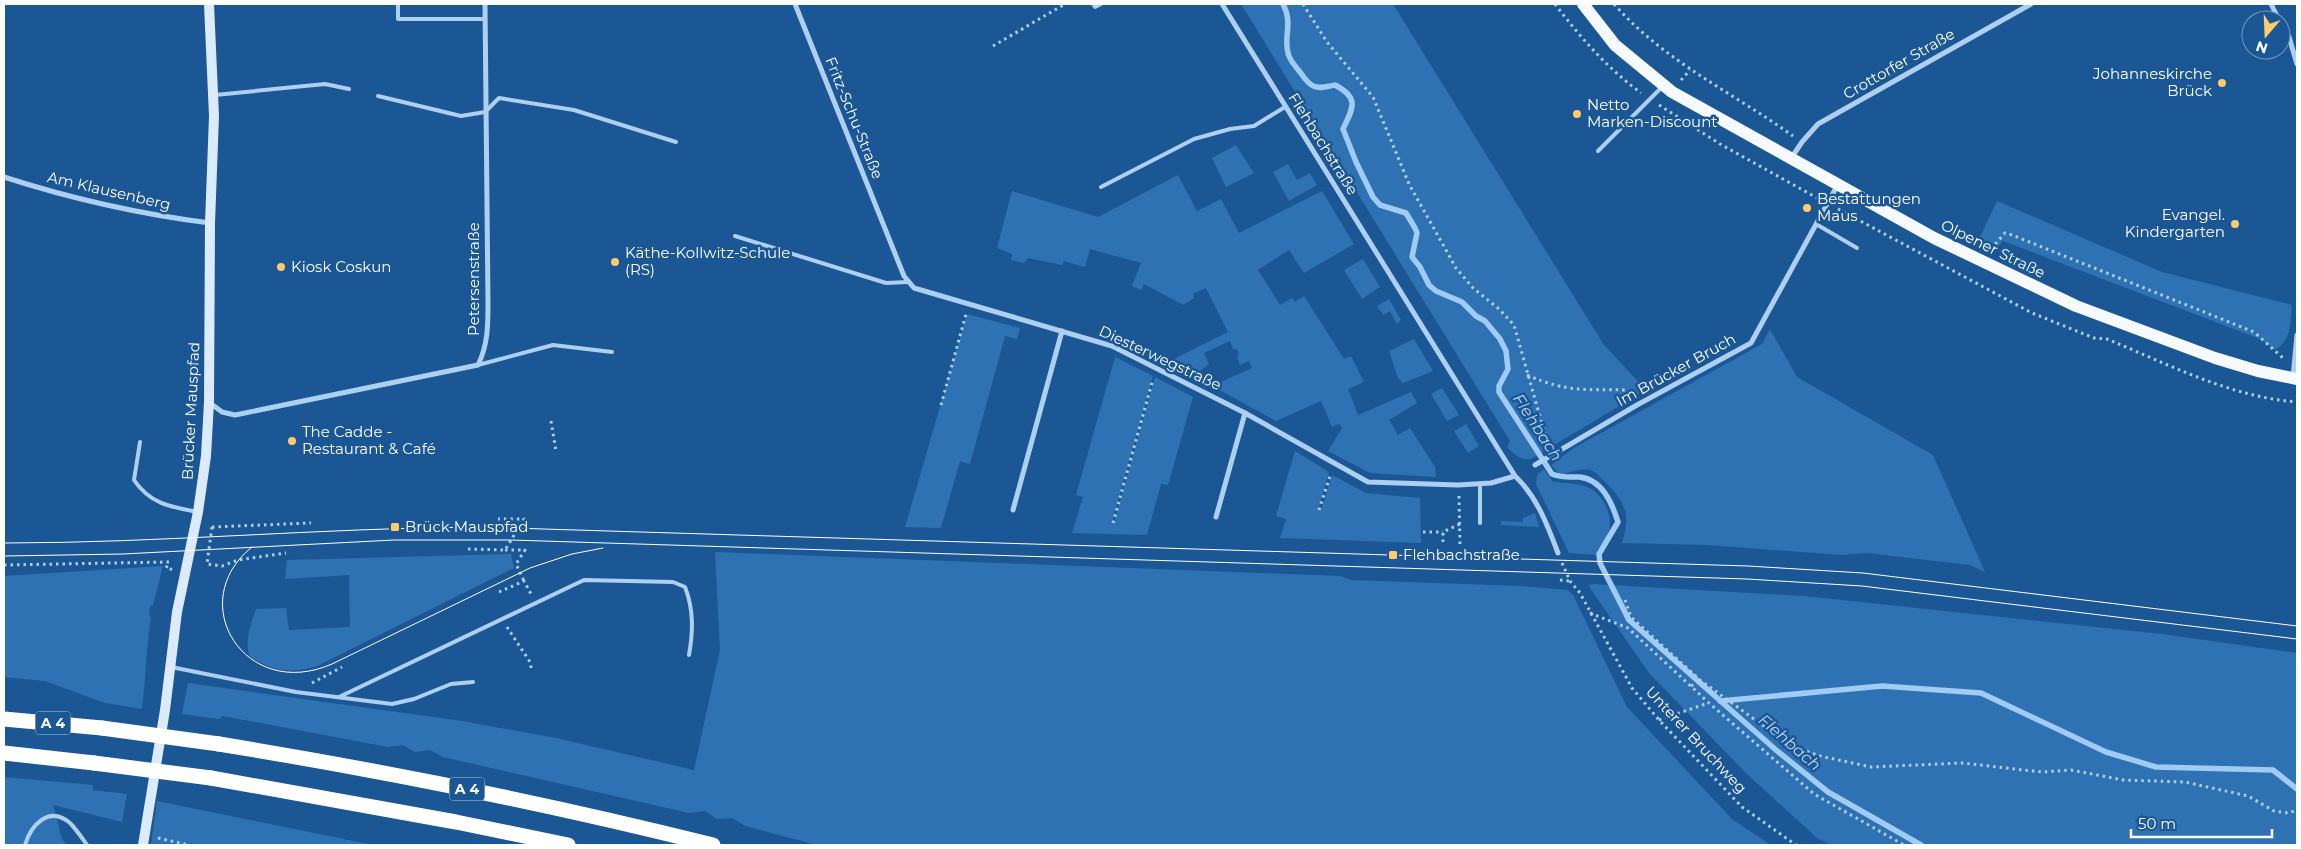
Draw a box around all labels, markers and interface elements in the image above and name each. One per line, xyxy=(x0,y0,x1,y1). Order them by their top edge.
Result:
north arrow xyxy=(2241,10,2291,60)
street label: Crottorfer Straße xyxy=(1840,24,1958,103)
text: N xyxy=(2253,37,2270,58)
street label: Fritz-Schu-Straße xyxy=(821,54,888,182)
place label: Johanneskirche Brück xyxy=(2092,64,2212,100)
marker: Johanneskirche Brück xyxy=(2216,77,2228,89)
street label: Flehbachstraße xyxy=(1284,89,1362,198)
place label: Netto Marken-Discount xyxy=(1587,95,1717,131)
marker: Netto Marken-Discount xyxy=(1571,108,1583,120)
street label: Am Klausenberg xyxy=(46,167,173,214)
place label: Bestattungen Maus xyxy=(1817,189,1921,225)
marker: Bestattungen Maus xyxy=(1801,202,1813,214)
place label: Evangel. Kindergarten xyxy=(2125,205,2225,241)
street label: Olpener Straße xyxy=(1938,215,2048,282)
marker: Evangel. Kindergarten xyxy=(2229,218,2241,230)
street label: Petersenstraße xyxy=(464,222,483,336)
place label: Käthe-Kollwitz-Schule (RS) xyxy=(625,243,790,279)
marker: Käthe-Kollwitz-Schule (RS) xyxy=(609,256,621,268)
place label: Kiosk Coskun xyxy=(291,257,391,276)
marker: Kiosk Coskun xyxy=(275,261,287,273)
street label: Diesterwegstraße xyxy=(1096,321,1224,394)
street label: Im Brücker Bruch xyxy=(1613,329,1739,410)
street label: Brücker Mauspfad xyxy=(177,342,204,480)
water label: Flehbach xyxy=(1509,390,1566,464)
place label: The Cadde - Restaurant & Café xyxy=(302,422,436,458)
marker: The Cadde - Restaurant & Café xyxy=(286,435,298,447)
place label: Brück Mauspfad xyxy=(405,517,528,536)
marker: Brück Mauspfad xyxy=(389,521,401,533)
place label: Flehbachstraße xyxy=(1403,545,1520,564)
marker: Flehbachstraße xyxy=(1387,549,1399,561)
street label: Unterer Bruchweg xyxy=(1642,682,1751,797)
water label: Flehbach xyxy=(1755,710,1825,775)
road number: A 4 xyxy=(36,711,70,734)
road number: A 4 xyxy=(450,778,484,801)
scale bar xyxy=(2131,806,2272,838)
text: 50 m xyxy=(2138,814,2176,833)

